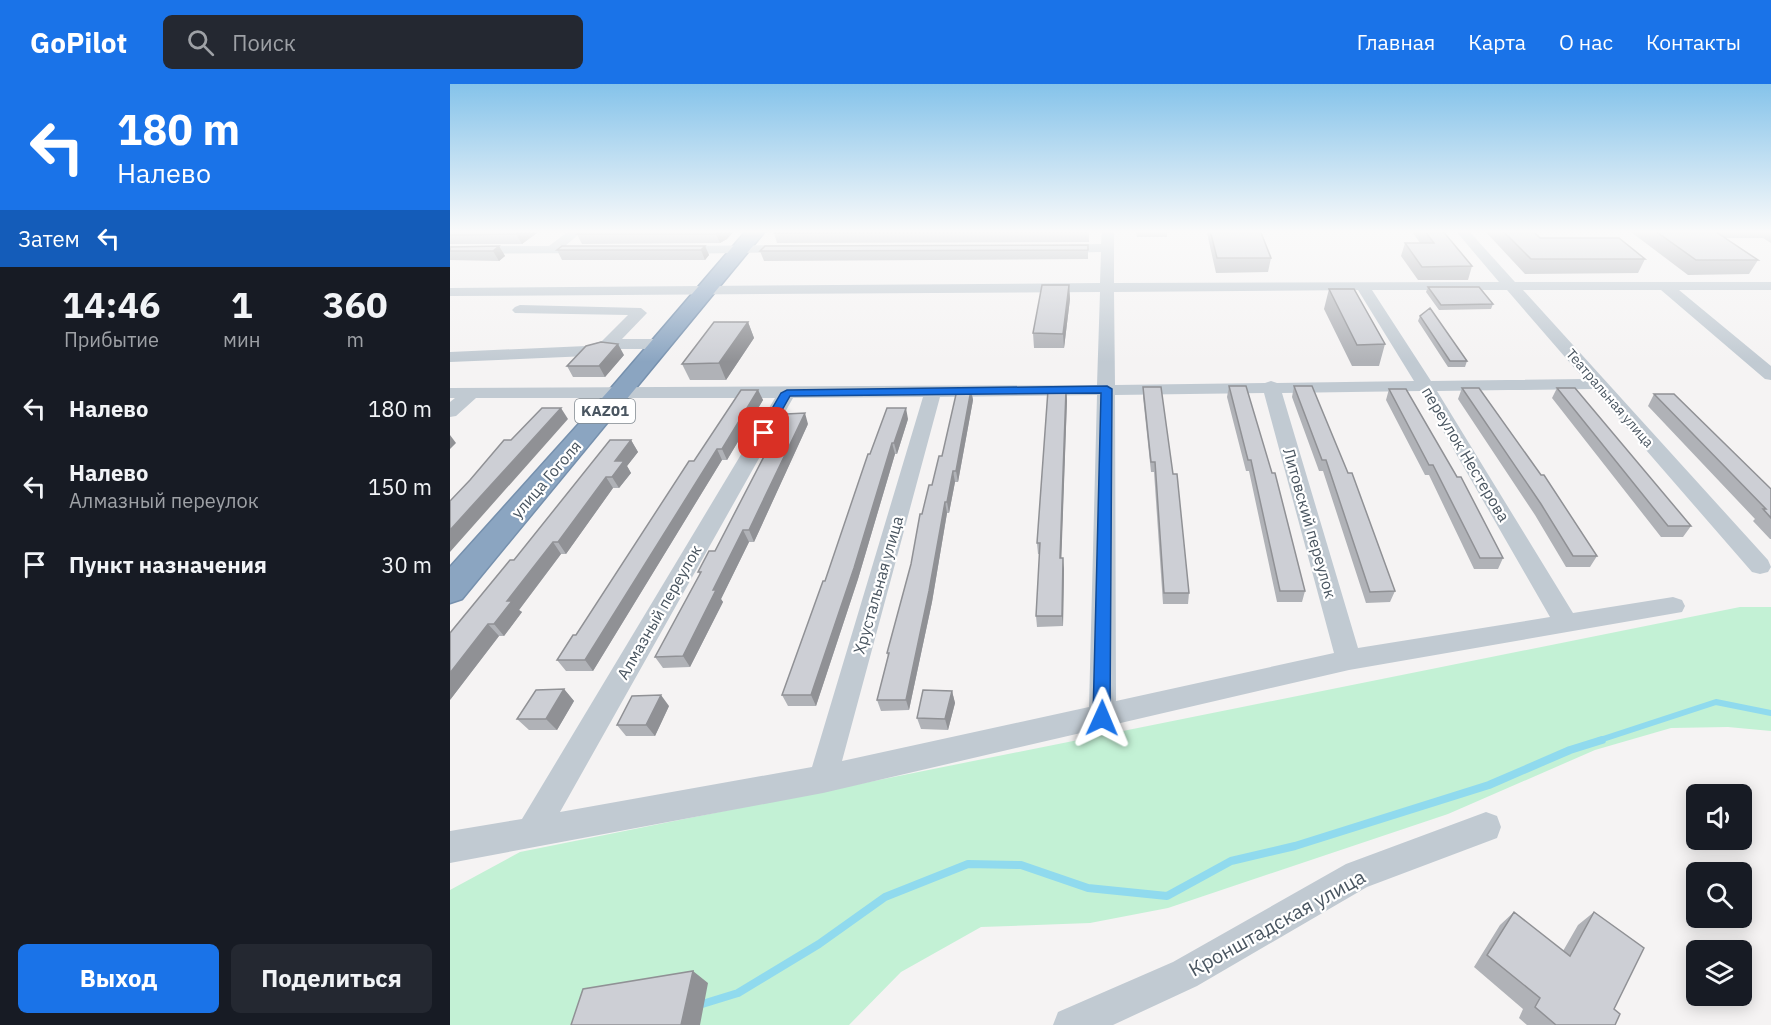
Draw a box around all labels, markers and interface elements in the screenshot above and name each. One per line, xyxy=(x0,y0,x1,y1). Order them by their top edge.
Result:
search box xyxy=(163,15,583,69)
text: GoPilot xyxy=(30,24,127,61)
icon: search xyxy=(184,26,217,59)
text: Поиск xyxy=(232,28,296,57)
text: Главная xyxy=(1357,28,1435,56)
text: Карта xyxy=(1468,28,1526,56)
text: О нас xyxy=(1559,28,1613,56)
text: Контакты xyxy=(1646,28,1741,56)
text: 180 m xyxy=(117,102,240,157)
icon: left xyxy=(18,108,96,186)
text: Налево xyxy=(117,155,211,190)
icon: left xyxy=(92,222,125,255)
text: Затем xyxy=(18,224,80,253)
text: 14:46 xyxy=(62,281,161,328)
text: 1 xyxy=(231,281,253,328)
text: 360 xyxy=(323,281,388,328)
text: Прибытие xyxy=(64,326,159,353)
text: мин xyxy=(223,326,260,353)
text: m xyxy=(346,326,364,353)
street label: Театральная улица xyxy=(1562,345,1658,451)
street label: переулок Нестерова xyxy=(1418,383,1515,526)
icon: left xyxy=(18,392,51,425)
text: Налево xyxy=(69,394,148,423)
text: 180 m xyxy=(368,394,432,423)
road number: KАZ01 xyxy=(575,399,635,423)
pin xyxy=(738,407,789,458)
icon: arrive xyxy=(747,416,780,449)
street label: улица Гоголя xyxy=(507,436,585,522)
street label: Литовский переулок xyxy=(1279,446,1341,601)
text: Налево xyxy=(69,458,148,487)
icon: left xyxy=(18,470,51,503)
text: 150 m xyxy=(368,472,432,501)
text: Алмазный переулок xyxy=(69,487,259,514)
street label: Хрустальная улица xyxy=(849,513,907,656)
street label: Алмазный переулок xyxy=(612,541,706,683)
icon: arrive xyxy=(18,548,51,581)
text: Пункт назначения xyxy=(69,550,267,579)
text: 30 m xyxy=(381,550,432,579)
position arrow xyxy=(1070,686,1134,750)
map controls xyxy=(1686,784,1752,1006)
button: sound xyxy=(1686,784,1752,850)
button: search xyxy=(1686,862,1752,928)
street label: Кронштадская улица xyxy=(1183,863,1370,982)
button: layers xyxy=(1686,940,1752,1006)
button: Выход xyxy=(18,944,219,1013)
button: Поделиться xyxy=(231,944,432,1013)

